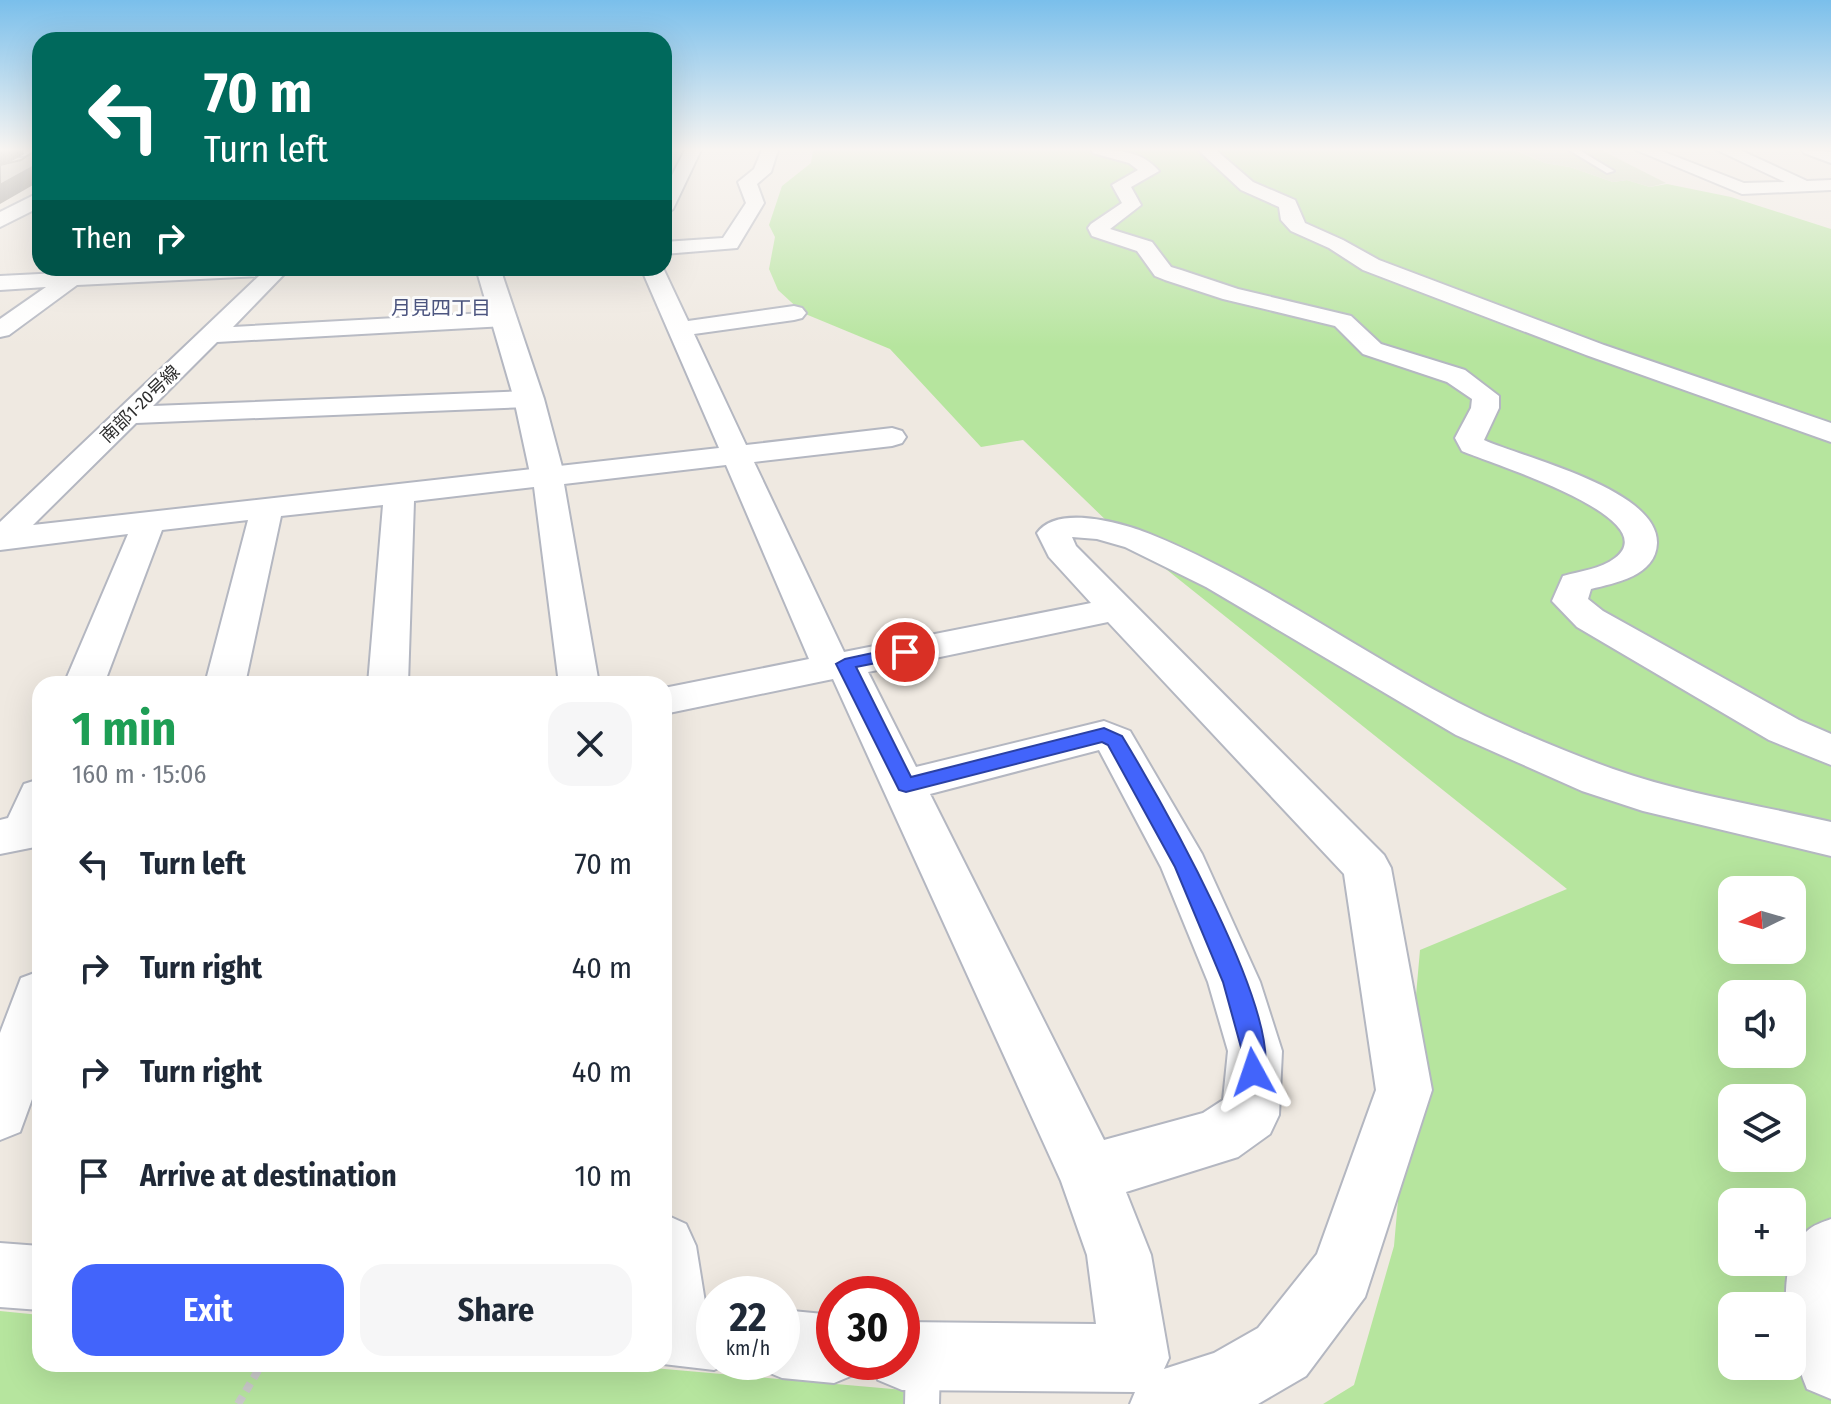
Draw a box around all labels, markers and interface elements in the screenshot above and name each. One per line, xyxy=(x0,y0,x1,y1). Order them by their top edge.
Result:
text: 70 m xyxy=(204,60,312,127)
icon: left xyxy=(72,64,176,168)
text: Turn left xyxy=(204,128,328,172)
icon: right xyxy=(148,216,192,260)
text: Then xyxy=(72,220,132,256)
district label: 月見四丁目 xyxy=(391,296,491,320)
street label: 南部1-20号線 xyxy=(96,361,184,447)
pin xyxy=(871,618,939,686)
icon: arrive xyxy=(883,630,927,674)
text: 1 min xyxy=(72,700,177,758)
button: close xyxy=(548,702,632,786)
text: 160 m · 15:06 xyxy=(72,759,206,790)
icon: left xyxy=(72,842,116,886)
text: Turn left xyxy=(140,846,246,882)
text: 70 m xyxy=(574,846,632,882)
north arrow xyxy=(1718,876,1806,964)
map controls xyxy=(1718,876,1806,1380)
icon: right xyxy=(72,946,116,990)
text: Turn right xyxy=(140,950,262,986)
text: 40 m xyxy=(572,950,632,986)
button: sound xyxy=(1718,980,1806,1068)
position arrow xyxy=(1211,1030,1295,1114)
icon: right xyxy=(72,1050,116,1094)
text: Turn right xyxy=(140,1054,262,1090)
text: 40 m xyxy=(572,1054,632,1090)
button: layers xyxy=(1718,1084,1806,1172)
icon: arrive xyxy=(72,1154,116,1198)
text: Arrive at destination xyxy=(140,1158,397,1194)
text: 10 m xyxy=(575,1158,632,1194)
button: + xyxy=(1718,1188,1806,1276)
button: Exit xyxy=(72,1264,344,1356)
button: Share xyxy=(360,1264,632,1356)
speed limit sign: 30 xyxy=(816,1276,920,1380)
button: − xyxy=(1718,1292,1806,1380)
text: 22 xyxy=(729,1294,767,1342)
text: km/h xyxy=(726,1336,770,1360)

